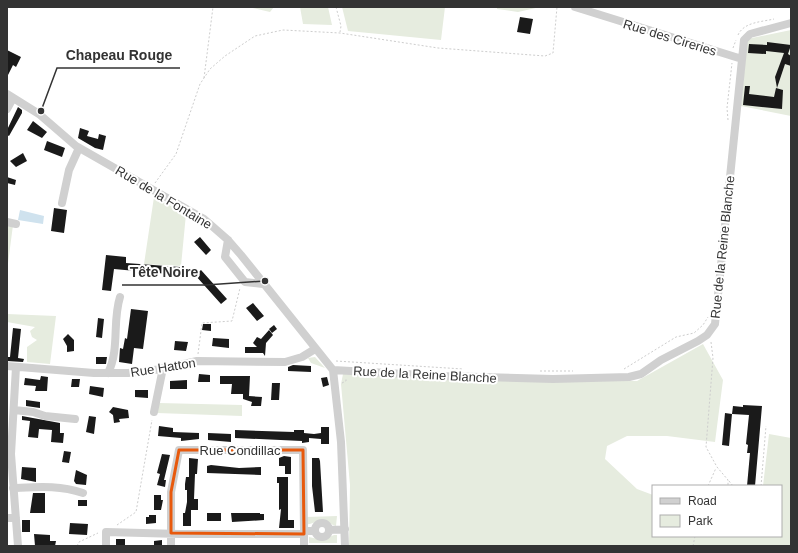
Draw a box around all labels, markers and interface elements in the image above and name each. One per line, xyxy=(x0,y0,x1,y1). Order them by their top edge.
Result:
street label: Rue des Cireries xyxy=(621,16,719,59)
callout: Chapeau Rouge xyxy=(57,42,180,68)
text: Chapeau Rouge xyxy=(66,47,172,63)
street label: Rue de la Fontaine xyxy=(113,163,215,232)
street label: Rue de la Reine Blanche xyxy=(708,175,737,319)
callout: Tête Noire xyxy=(122,259,206,285)
text: Tête Noire xyxy=(130,264,198,280)
street label: Rue Hatton xyxy=(129,355,197,380)
street label: Rue de la Reine Blanche xyxy=(353,363,497,386)
street label: Rue Condillac xyxy=(200,443,281,458)
legend xyxy=(652,485,782,537)
text: Road xyxy=(688,494,717,508)
text: Park xyxy=(688,514,714,528)

